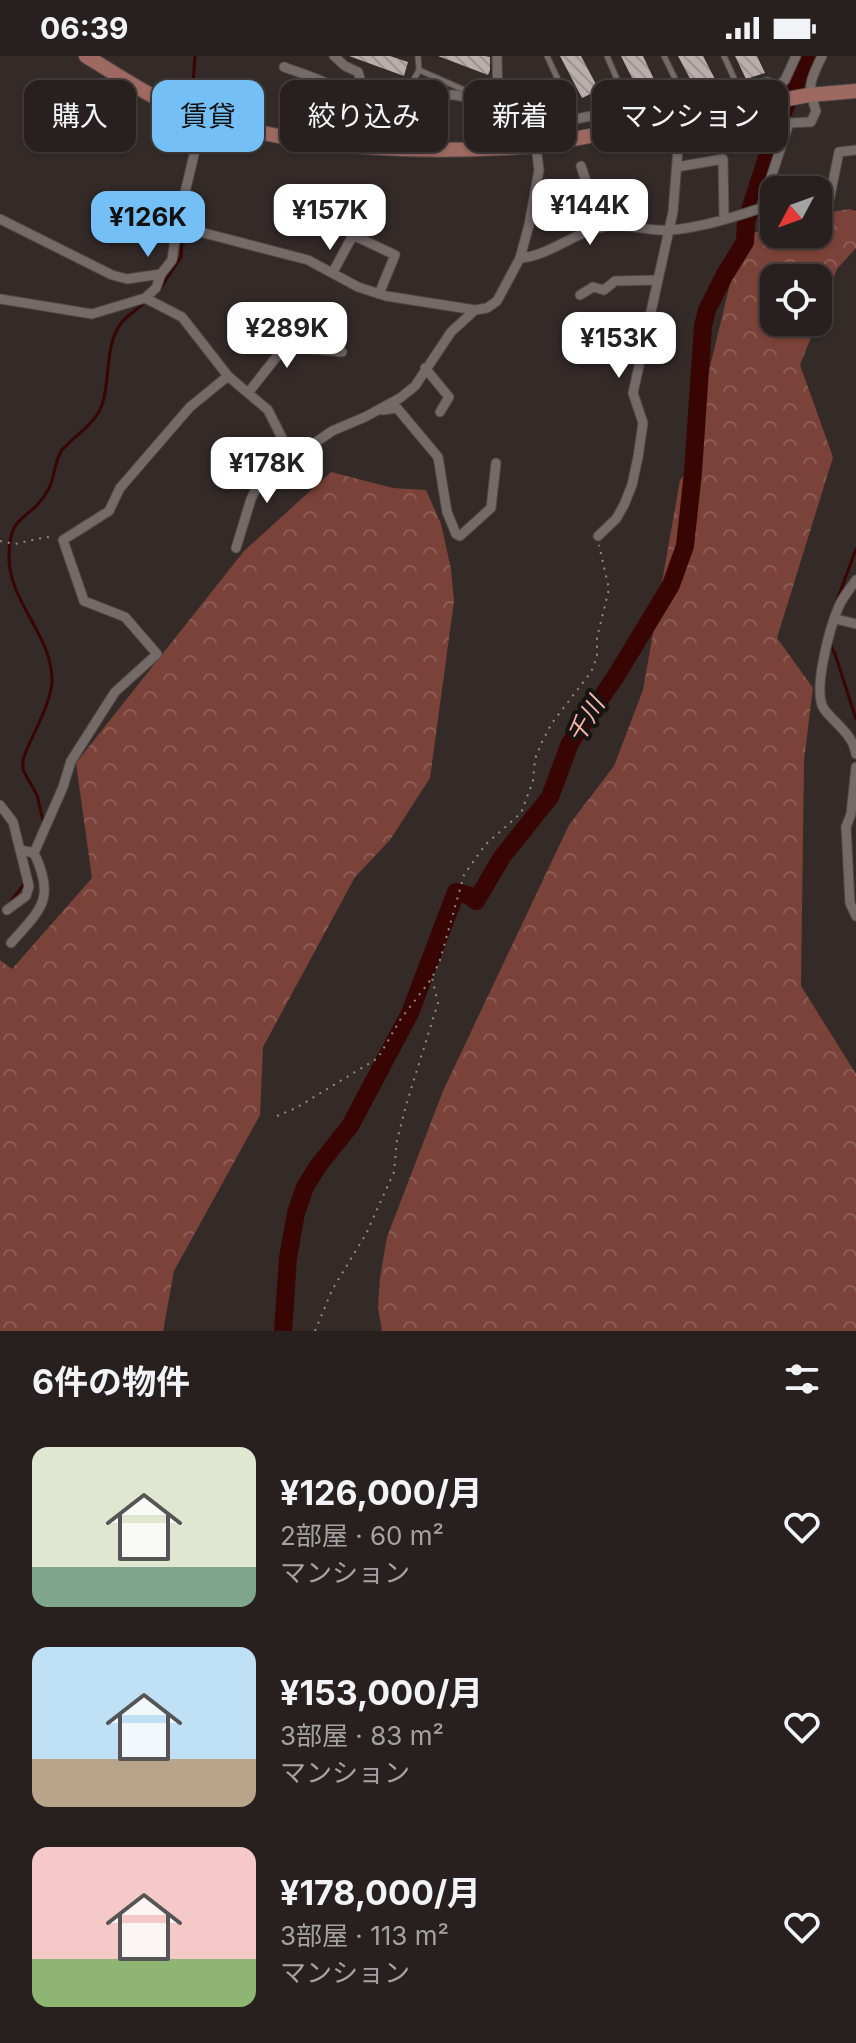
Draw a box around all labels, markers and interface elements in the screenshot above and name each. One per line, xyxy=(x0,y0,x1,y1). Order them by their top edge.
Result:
text: 06:39 xyxy=(40,10,129,46)
chip: 購入 xyxy=(24,80,136,152)
chip: 賃貸 xyxy=(152,80,264,152)
chip: 絞り込み xyxy=(280,80,448,152)
chip: 新着 xyxy=(464,80,576,152)
chip: マンション xyxy=(592,80,788,152)
north arrow xyxy=(760,176,832,248)
map controls xyxy=(760,176,832,336)
pin: ¥144K xyxy=(534,179,646,247)
pin: ¥157K xyxy=(274,184,386,252)
text: ¥144K xyxy=(550,189,630,220)
pin: ¥126K xyxy=(92,191,204,259)
text: ¥157K xyxy=(292,194,368,225)
text: ¥126K xyxy=(109,201,187,232)
button: locate xyxy=(760,264,832,336)
pin: ¥289K xyxy=(231,302,343,370)
text: ¥289K xyxy=(245,312,329,343)
pin: ¥153K xyxy=(563,312,675,380)
text: ¥153K xyxy=(580,322,658,353)
pin: ¥178K xyxy=(211,437,323,505)
text: ¥178K xyxy=(229,447,305,478)
water label: 千川 xyxy=(561,689,612,748)
icon: filters xyxy=(780,1357,824,1401)
text: 6件の物件 xyxy=(32,1361,190,1402)
text: ¥126,000/月 xyxy=(280,1472,483,1513)
icon: home xyxy=(96,1479,192,1575)
icon: heart xyxy=(780,1505,824,1549)
text: 2部屋 · 60 m² xyxy=(280,1520,444,1551)
text: マンション xyxy=(280,1557,410,1588)
text: ¥153,000/月 xyxy=(280,1672,483,1713)
icon: home xyxy=(96,1679,192,1775)
icon: heart xyxy=(780,1705,824,1749)
text: 3部屋 · 83 m² xyxy=(280,1720,444,1751)
text: マンション xyxy=(280,1757,410,1788)
text: ¥178,000/月 xyxy=(280,1872,481,1913)
icon: home xyxy=(96,1879,192,1975)
icon: heart xyxy=(780,1905,824,1949)
text: 3部屋 · 113 m² xyxy=(280,1920,449,1951)
text: マンション xyxy=(280,1957,410,1988)

